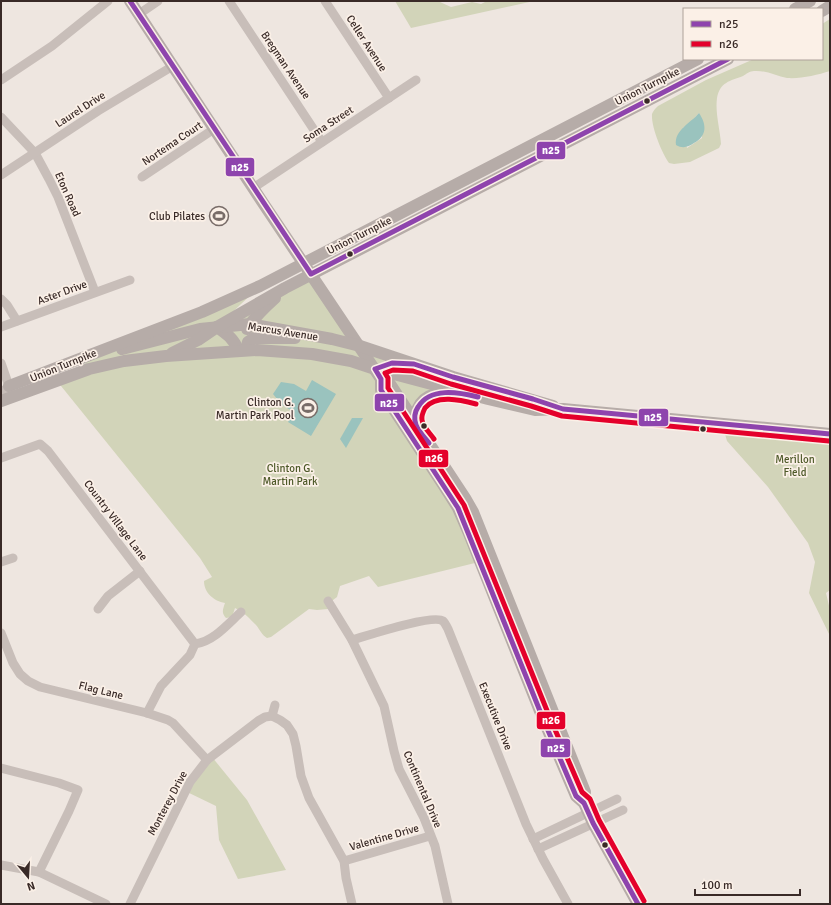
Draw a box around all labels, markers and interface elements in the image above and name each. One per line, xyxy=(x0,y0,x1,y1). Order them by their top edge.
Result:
legend xyxy=(683,8,823,60)
street label: Celler Avenue xyxy=(344,13,390,74)
text: n25 xyxy=(719,17,739,32)
street label: Bregman Avenue xyxy=(258,29,313,102)
text: n26 xyxy=(719,37,739,52)
street label: Union Turnpike xyxy=(613,65,682,108)
street label: Laurel Drive xyxy=(53,88,108,130)
unlabelled marker xyxy=(642,96,652,106)
street label: Soma Street xyxy=(301,103,356,145)
street label: Nortema Court xyxy=(140,118,205,168)
line badge: n25 xyxy=(536,141,566,160)
text: n25 xyxy=(542,144,560,157)
line badge: n25 xyxy=(225,157,255,177)
text: n25 xyxy=(231,161,249,174)
street label: Eton Road xyxy=(52,170,83,219)
sports icon: Club Pilates xyxy=(208,205,230,227)
place label: Club Pilates xyxy=(149,210,205,223)
street label: Union Turnpike xyxy=(325,214,394,257)
unlabelled marker xyxy=(345,249,355,259)
street label: Aster Drive xyxy=(36,277,89,307)
street label: Marcus Avenue xyxy=(247,320,319,343)
street label: Union Turnpike xyxy=(28,346,98,385)
line badge: n25 xyxy=(374,393,405,412)
place label: Clinton G. Martin Park Pool xyxy=(216,396,294,422)
sports icon: Clinton G. Martin Park Pool xyxy=(297,397,319,419)
text: n25 xyxy=(380,397,398,410)
line badge: n25 xyxy=(638,408,669,427)
text: n25 xyxy=(644,411,662,424)
unlabelled marker xyxy=(419,421,429,431)
unlabelled marker xyxy=(698,424,708,434)
line badge: n26 xyxy=(418,449,449,468)
text: n26 xyxy=(425,452,443,465)
park label: Merillon Field xyxy=(775,453,815,479)
park label: Clinton G. Martin Park xyxy=(262,462,318,488)
street label: Country Village Lane xyxy=(81,477,150,563)
street label: Flag Lane xyxy=(77,679,125,702)
street label: Executive Drive xyxy=(476,680,515,752)
line badge: n26 xyxy=(536,711,566,730)
text: n26 xyxy=(542,714,560,727)
line badge: n25 xyxy=(540,738,571,758)
text: n25 xyxy=(547,742,565,755)
street label: Continental Drive xyxy=(400,749,445,830)
street label: Monterey Drive xyxy=(145,769,190,838)
street label: Valentine Drive xyxy=(348,821,420,854)
unlabelled marker xyxy=(600,840,610,850)
north arrow xyxy=(8,857,48,897)
scale bar xyxy=(695,871,800,897)
text: 100 m xyxy=(701,878,733,893)
text: N xyxy=(25,879,37,893)

